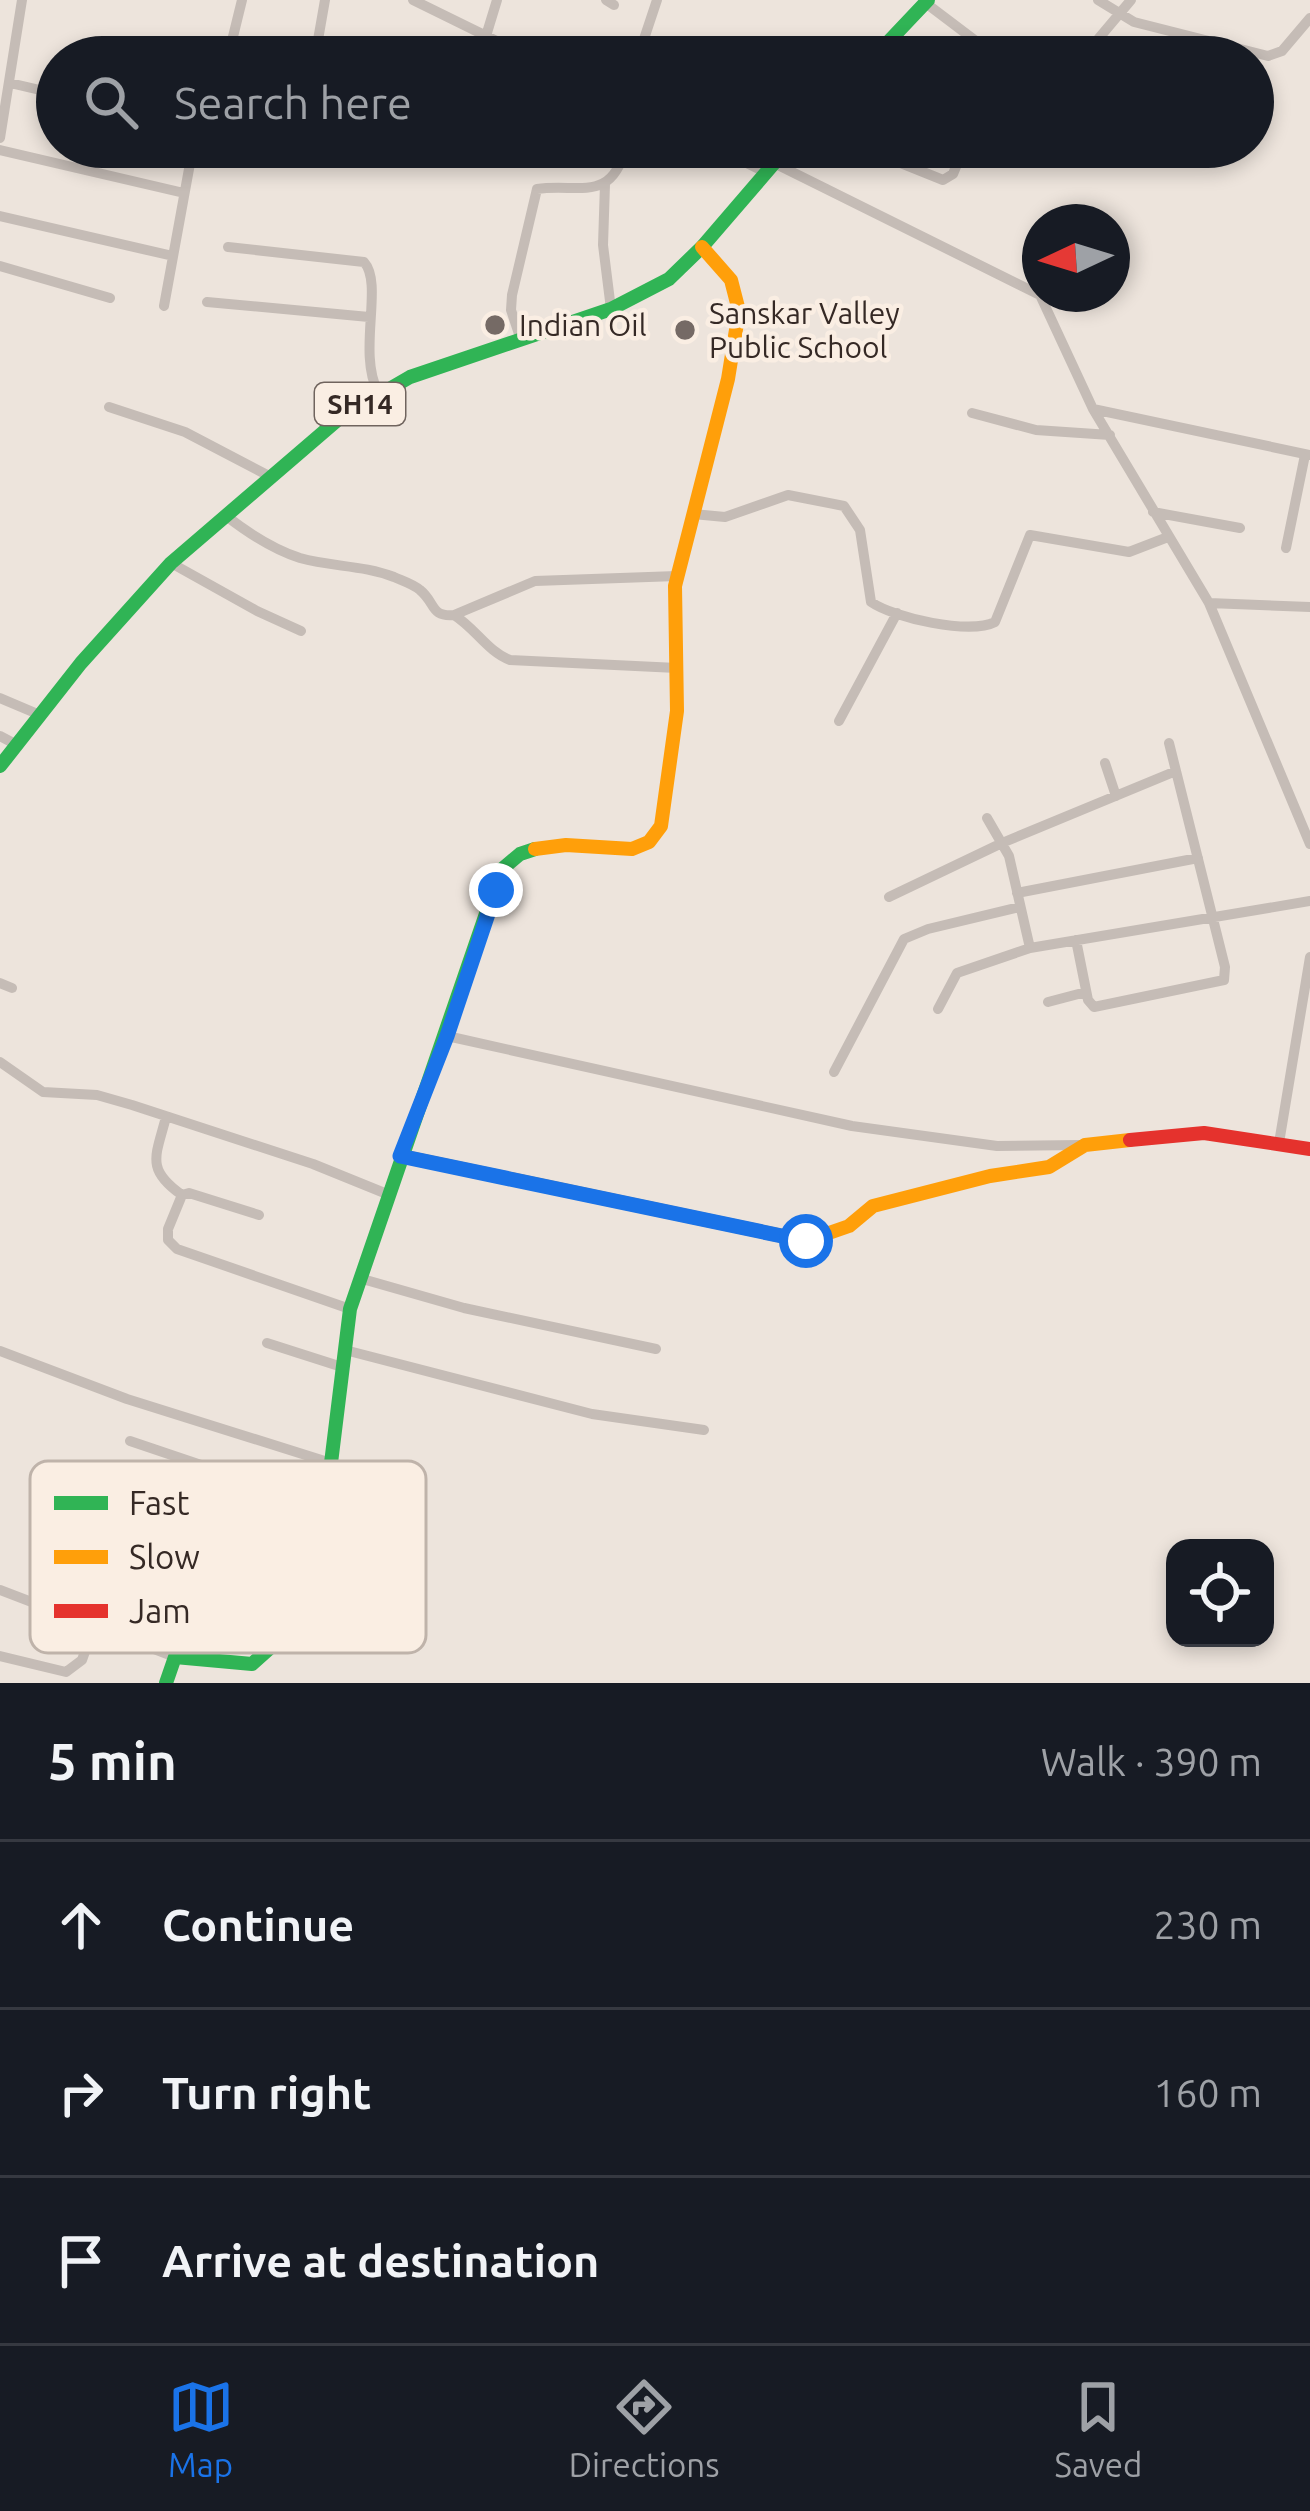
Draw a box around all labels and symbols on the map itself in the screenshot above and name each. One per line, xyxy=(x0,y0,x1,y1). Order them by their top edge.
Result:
north arrow xyxy=(1022,204,1130,312)
place label: Sanskar Valley Public School xyxy=(709,296,900,364)
place label: Indian Oil xyxy=(519,308,647,342)
marker: Indian Oil xyxy=(482,312,508,338)
marker: Sanskar Valley Public School xyxy=(672,317,698,343)
road number: SH14 xyxy=(315,383,405,425)
route end xyxy=(469,863,523,917)
route start xyxy=(779,1214,833,1268)
legend xyxy=(30,1461,426,1653)
text: Fast xyxy=(129,1484,189,1521)
text: Slow xyxy=(129,1538,200,1575)
text: Jam xyxy=(129,1592,191,1629)

